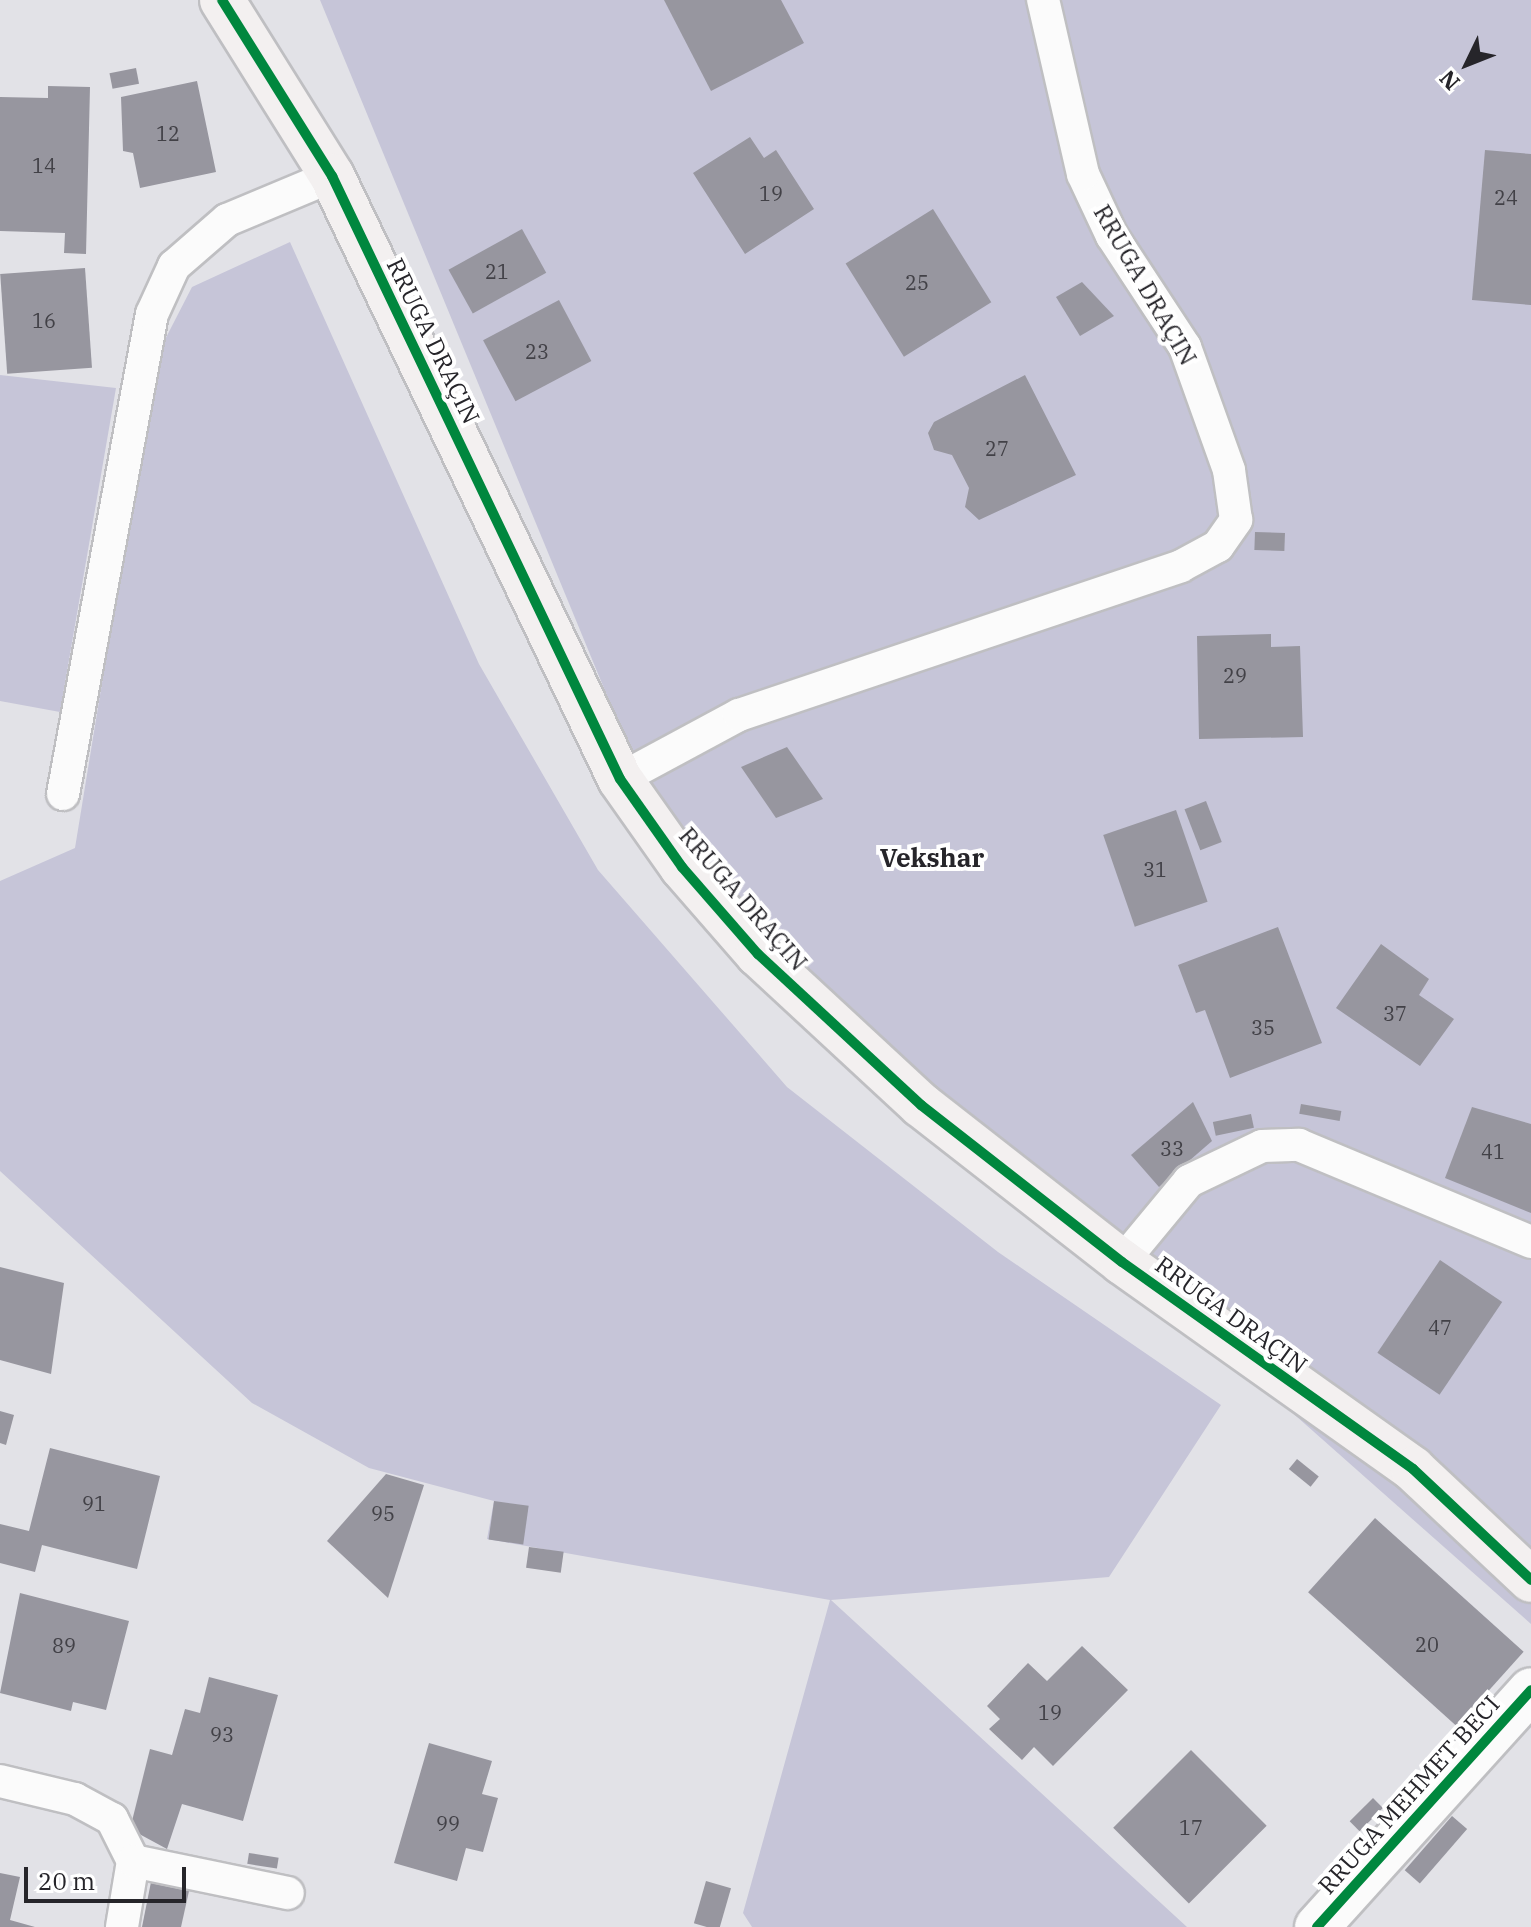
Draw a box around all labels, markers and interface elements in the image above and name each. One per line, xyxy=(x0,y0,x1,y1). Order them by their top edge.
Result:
north arrow xyxy=(1427,24,1507,104)
text: N xyxy=(1433,64,1466,97)
house number: 12 xyxy=(156,121,180,145)
house number: 14 xyxy=(32,153,56,177)
house number: 19 xyxy=(759,181,783,205)
house number: 24 xyxy=(1494,185,1518,209)
street label: RRUGA DRAÇIN xyxy=(1087,200,1203,370)
street label: RRUGA DRAÇIN xyxy=(381,254,485,428)
house number: 21 xyxy=(485,259,509,283)
house number: 25 xyxy=(905,270,929,294)
house number: 16 xyxy=(32,308,56,332)
house number: 23 xyxy=(525,339,549,363)
house number: 27 xyxy=(985,436,1009,460)
house number: 29 xyxy=(1223,663,1247,687)
street label: RRUGA DRAÇIN xyxy=(673,821,813,977)
district label: Vekshar xyxy=(880,842,984,874)
house number: 31 xyxy=(1143,857,1167,881)
house number: 37 xyxy=(1383,1001,1407,1025)
house number: 35 xyxy=(1251,1015,1275,1039)
house number: 33 xyxy=(1160,1136,1184,1160)
house number: 41 xyxy=(1481,1139,1505,1163)
street label: RRUGA DRAÇIN xyxy=(1150,1250,1312,1380)
house number: 47 xyxy=(1428,1315,1452,1339)
house number: 91 xyxy=(82,1491,106,1515)
house number: 95 xyxy=(371,1501,395,1525)
house number: 20 xyxy=(1415,1632,1439,1656)
house number: 89 xyxy=(52,1633,76,1657)
street label: RRUGA MEHMET BECI xyxy=(1312,1690,1506,1900)
house number: 19 xyxy=(1038,1700,1062,1724)
house number: 93 xyxy=(210,1722,234,1746)
house number: 99 xyxy=(436,1811,460,1835)
house number: 17 xyxy=(1179,1815,1203,1839)
scale bar xyxy=(28,1851,190,1901)
text: 20 m xyxy=(38,1865,95,1897)

